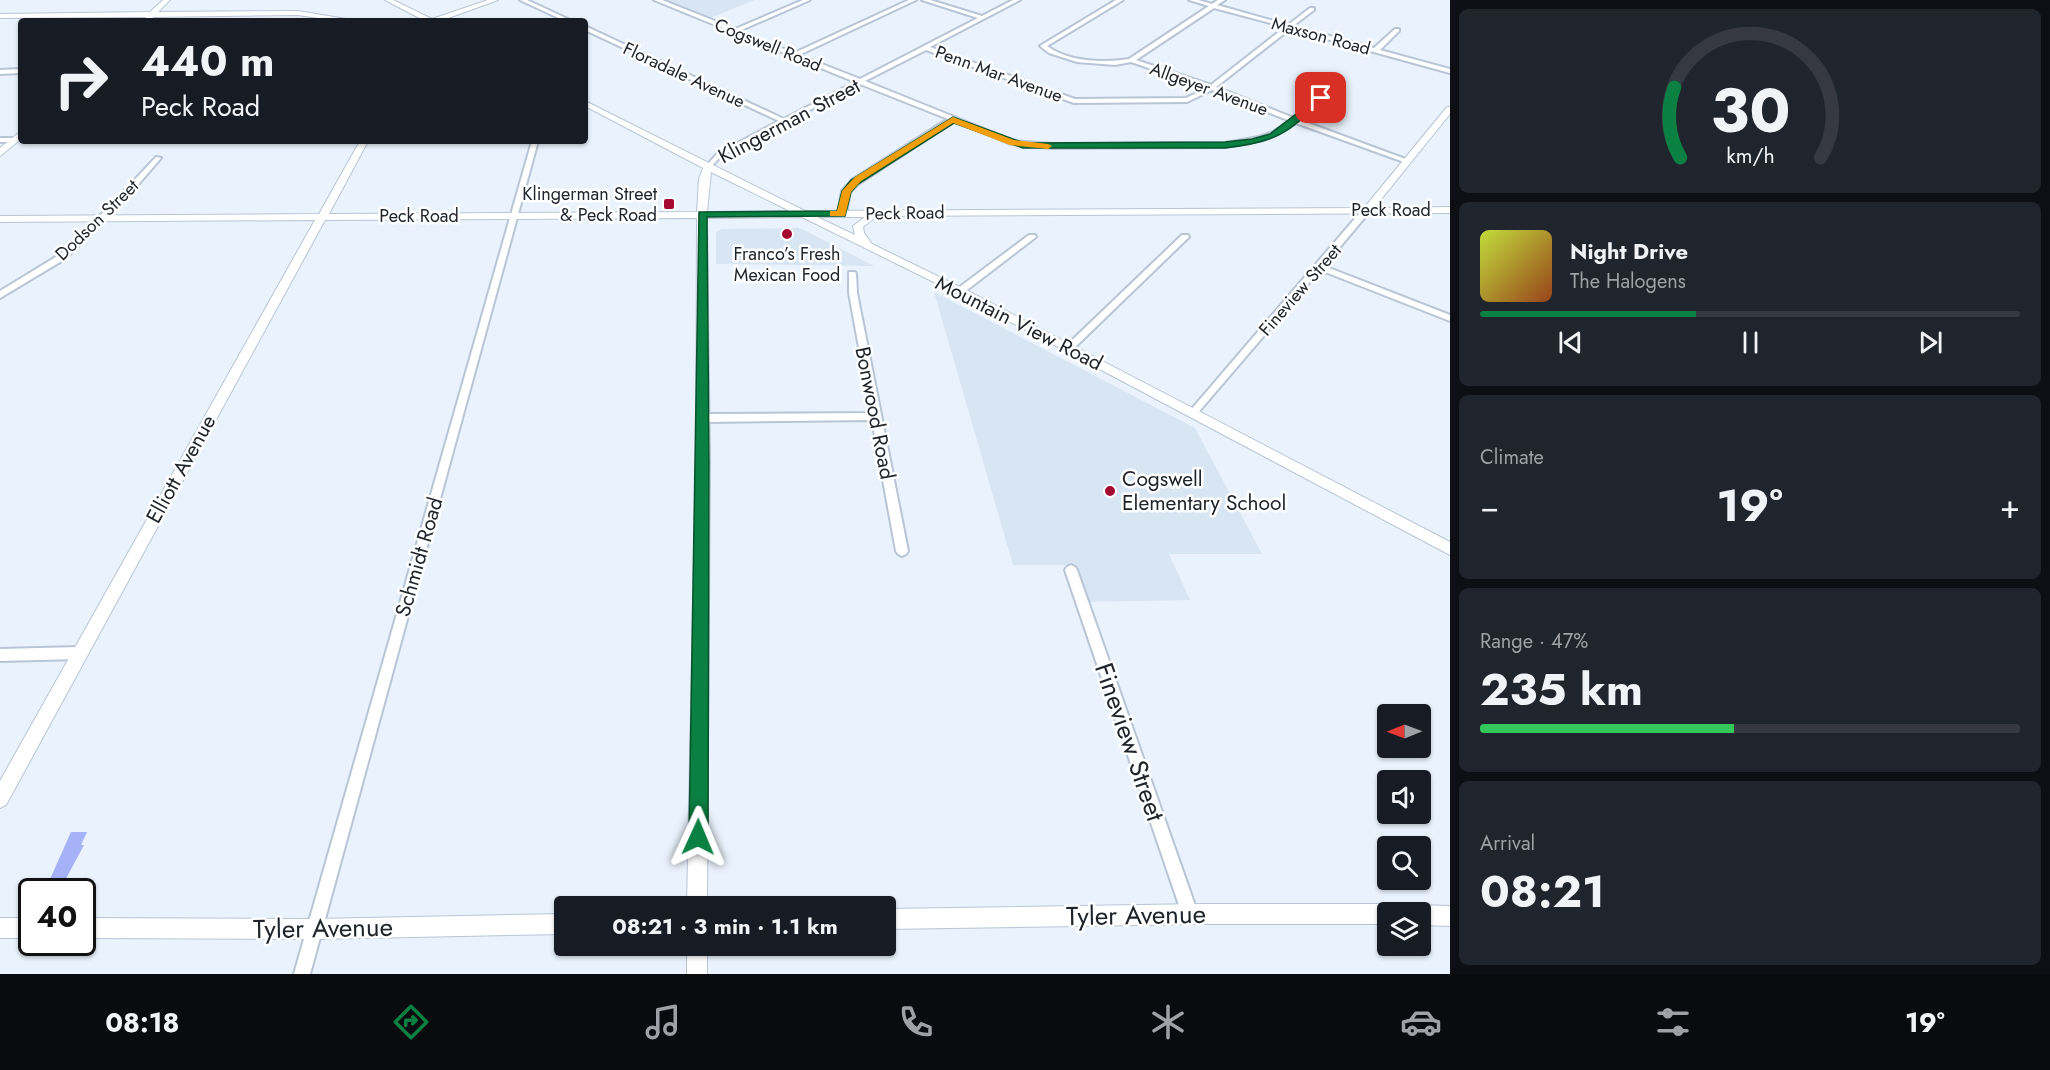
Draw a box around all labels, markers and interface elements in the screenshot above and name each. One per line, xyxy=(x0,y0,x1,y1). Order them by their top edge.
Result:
street label: Maxson Road xyxy=(1269,10,1373,62)
street label: Cogswell Road xyxy=(711,12,825,78)
text: 440 m xyxy=(141,31,274,92)
street label: Floradale Avenue xyxy=(619,35,749,115)
street label: Penn Mar Avenue xyxy=(932,39,1066,109)
icon: right xyxy=(42,42,120,120)
street label: Allgeyer Avenue xyxy=(1146,56,1272,122)
text: 30 xyxy=(1710,65,1790,155)
street label: Klingerman Street xyxy=(713,71,865,171)
pin xyxy=(1295,72,1346,123)
icon: arrive xyxy=(1304,81,1337,114)
text: Peck Road xyxy=(141,87,260,126)
text: km/h xyxy=(1726,140,1774,171)
street label: Dodson Street xyxy=(49,173,145,267)
place label: Klingerman Street & Peck Road xyxy=(522,181,658,228)
marker: Klingerman Street & Peck Road xyxy=(662,197,676,211)
street label: Peck Road xyxy=(1351,197,1431,223)
street label: Peck Road xyxy=(865,199,945,227)
street label: Peck Road xyxy=(379,203,459,229)
marker: Franco’s Fresh Mexican Food xyxy=(780,227,794,241)
text: Night Drive xyxy=(1570,235,1688,267)
street label: Fineview Street xyxy=(1253,238,1348,342)
place label: Franco’s Fresh Mexican Food xyxy=(733,241,841,288)
text: The Halogens xyxy=(1570,267,1686,296)
street label: Mountain View Road xyxy=(930,268,1108,378)
icon: previous xyxy=(1554,326,1587,359)
icon: pause xyxy=(1734,326,1767,359)
icon: next xyxy=(1914,326,1947,359)
street label: Bonwood Road xyxy=(847,344,903,482)
street label: Elliott Avenue xyxy=(139,409,223,529)
text: Climate xyxy=(1480,443,1544,472)
place label: Cogswell Elementary School xyxy=(1122,464,1286,518)
text: 19° xyxy=(1716,473,1783,538)
text: − xyxy=(1480,483,1499,530)
text: + xyxy=(2000,483,2020,530)
marker: Cogswell Elementary School xyxy=(1103,484,1117,498)
street label: Schmidt Road xyxy=(388,494,450,620)
text: Range · 47% xyxy=(1480,627,1588,656)
text: 235 km xyxy=(1480,657,1643,722)
street label: Fineview Street xyxy=(1085,658,1175,827)
north arrow xyxy=(1377,704,1431,758)
map controls xyxy=(1377,704,1431,956)
button: sound xyxy=(1377,770,1431,824)
position arrow xyxy=(666,805,730,869)
text: Arrival xyxy=(1480,829,1535,858)
button: search xyxy=(1377,836,1431,890)
text: 08:21 xyxy=(1480,859,1605,924)
speed limit sign: 40 xyxy=(18,878,96,956)
street label: Tyler Avenue xyxy=(1066,895,1206,935)
button: layers xyxy=(1377,902,1431,956)
street label: Tyler Avenue xyxy=(253,908,393,948)
text: 08:21 · 3 min · 1.1 km xyxy=(612,910,838,942)
icon: directions xyxy=(390,1001,432,1043)
icon: music xyxy=(642,1001,684,1043)
icon: phone xyxy=(895,1001,937,1043)
icon: climate xyxy=(1147,1001,1189,1043)
icon: car xyxy=(1400,1001,1442,1043)
icon: filters xyxy=(1652,1001,1694,1043)
text: 08:18 xyxy=(105,1003,179,1042)
text: 19° xyxy=(1905,1003,1945,1042)

